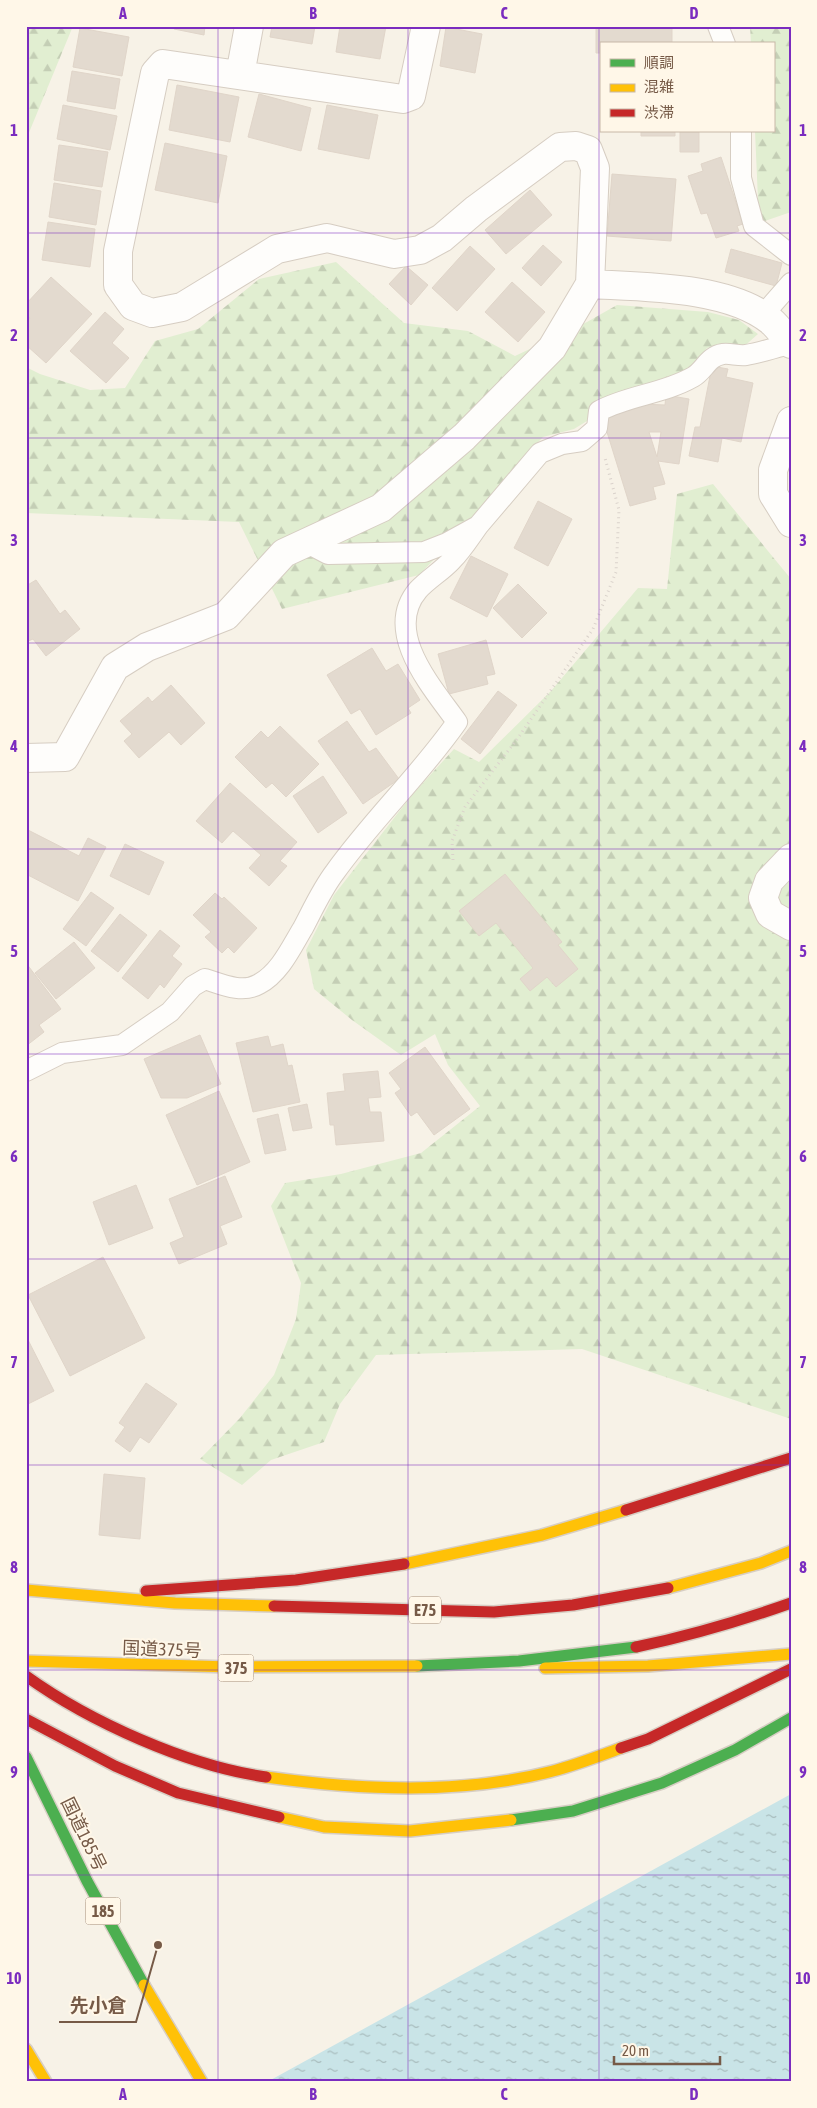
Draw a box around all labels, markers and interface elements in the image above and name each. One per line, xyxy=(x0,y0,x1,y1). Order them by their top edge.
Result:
text: A xyxy=(118,4,127,22)
text: B xyxy=(309,4,317,22)
text: C xyxy=(500,4,508,22)
text: D xyxy=(690,4,699,22)
legend xyxy=(600,42,774,132)
text: 順調 xyxy=(644,54,674,71)
text: 混雑 xyxy=(644,78,674,95)
text: 渋滞 xyxy=(644,104,674,121)
text: 1 xyxy=(10,121,18,139)
text: 1 xyxy=(799,121,807,139)
text: 2 xyxy=(10,326,18,344)
text: 2 xyxy=(799,326,807,344)
text: 3 xyxy=(10,531,18,549)
text: 3 xyxy=(799,531,807,549)
text: 4 xyxy=(9,737,18,755)
text: 4 xyxy=(798,737,807,755)
text: 5 xyxy=(10,942,18,960)
text: 5 xyxy=(799,942,807,960)
text: 6 xyxy=(10,1147,18,1165)
text: 6 xyxy=(799,1147,807,1165)
text: 7 xyxy=(10,1353,18,1371)
text: 7 xyxy=(799,1353,807,1371)
text: 8 xyxy=(10,1558,18,1576)
text: 8 xyxy=(799,1558,807,1576)
road number: E75 xyxy=(409,1596,441,1624)
street label: 国道375号 xyxy=(122,1637,202,1661)
road number: 375 xyxy=(218,1655,254,1682)
text: 9 xyxy=(10,1763,18,1781)
text: 9 xyxy=(799,1763,807,1781)
street label: 国道185号 xyxy=(57,1794,111,1874)
road number: 185 xyxy=(86,1898,120,1924)
text: 10 xyxy=(6,1969,22,1987)
text: 10 xyxy=(795,1969,811,1987)
callout: 先小倉 xyxy=(59,1988,136,2022)
text: 先小倉 xyxy=(69,1994,127,2016)
scale bar xyxy=(614,2033,721,2065)
text: 20 m xyxy=(622,2042,649,2059)
text: A xyxy=(118,2085,127,2103)
text: B xyxy=(309,2085,317,2103)
text: C xyxy=(500,2085,508,2103)
text: D xyxy=(690,2085,699,2103)

